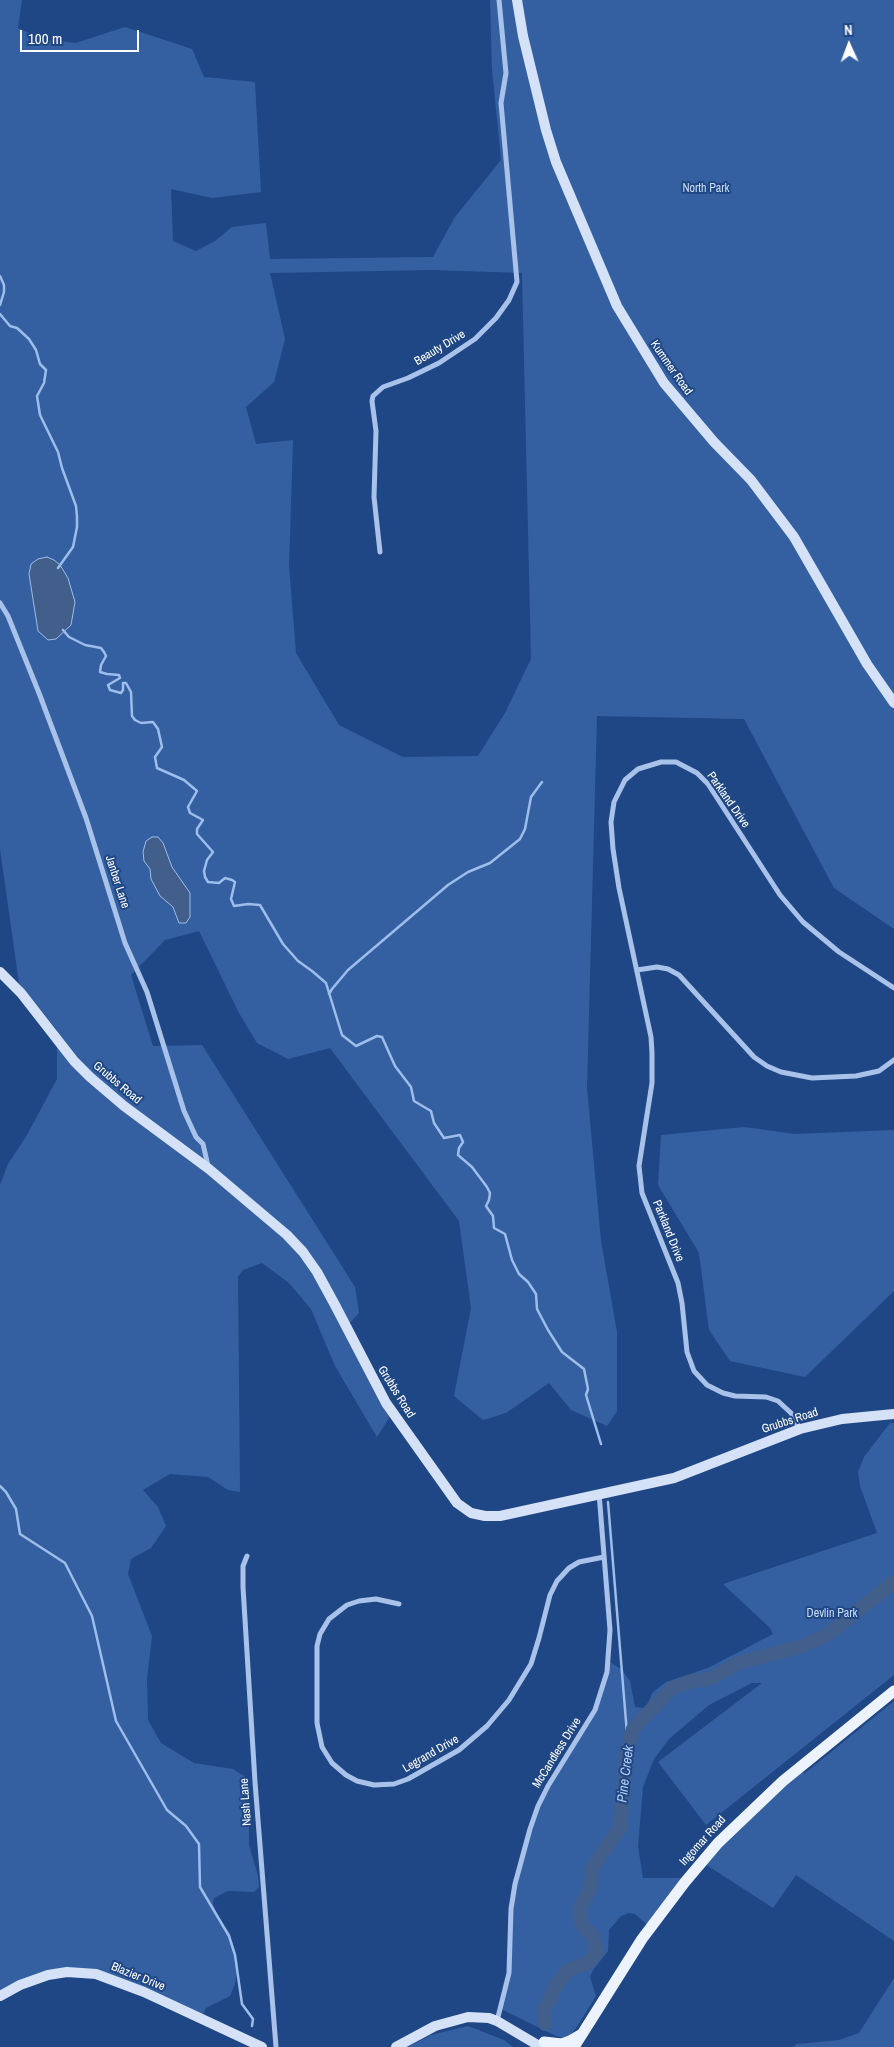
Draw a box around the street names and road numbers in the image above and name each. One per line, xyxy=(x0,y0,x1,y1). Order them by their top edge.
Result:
street label: Beauty Drive xyxy=(412,327,468,369)
street label: Kummer Road xyxy=(647,338,695,398)
street label: Parkland Drive xyxy=(703,769,753,831)
street label: Janber Lane xyxy=(102,854,132,910)
street label: Grubbs Road xyxy=(90,1059,144,1107)
street label: Parkland Drive xyxy=(649,1198,687,1264)
street label: Grubbs Road xyxy=(374,1363,418,1421)
street label: Grubbs Road xyxy=(760,1405,820,1437)
street label: McCandless Drive xyxy=(530,1715,584,1791)
street label: Legrand Drive xyxy=(400,1732,462,1776)
street label: Nash Lane xyxy=(237,1778,255,1826)
street label: Ingomar Road xyxy=(677,1813,729,1869)
street label: Blazier Drive xyxy=(109,1960,167,1994)

